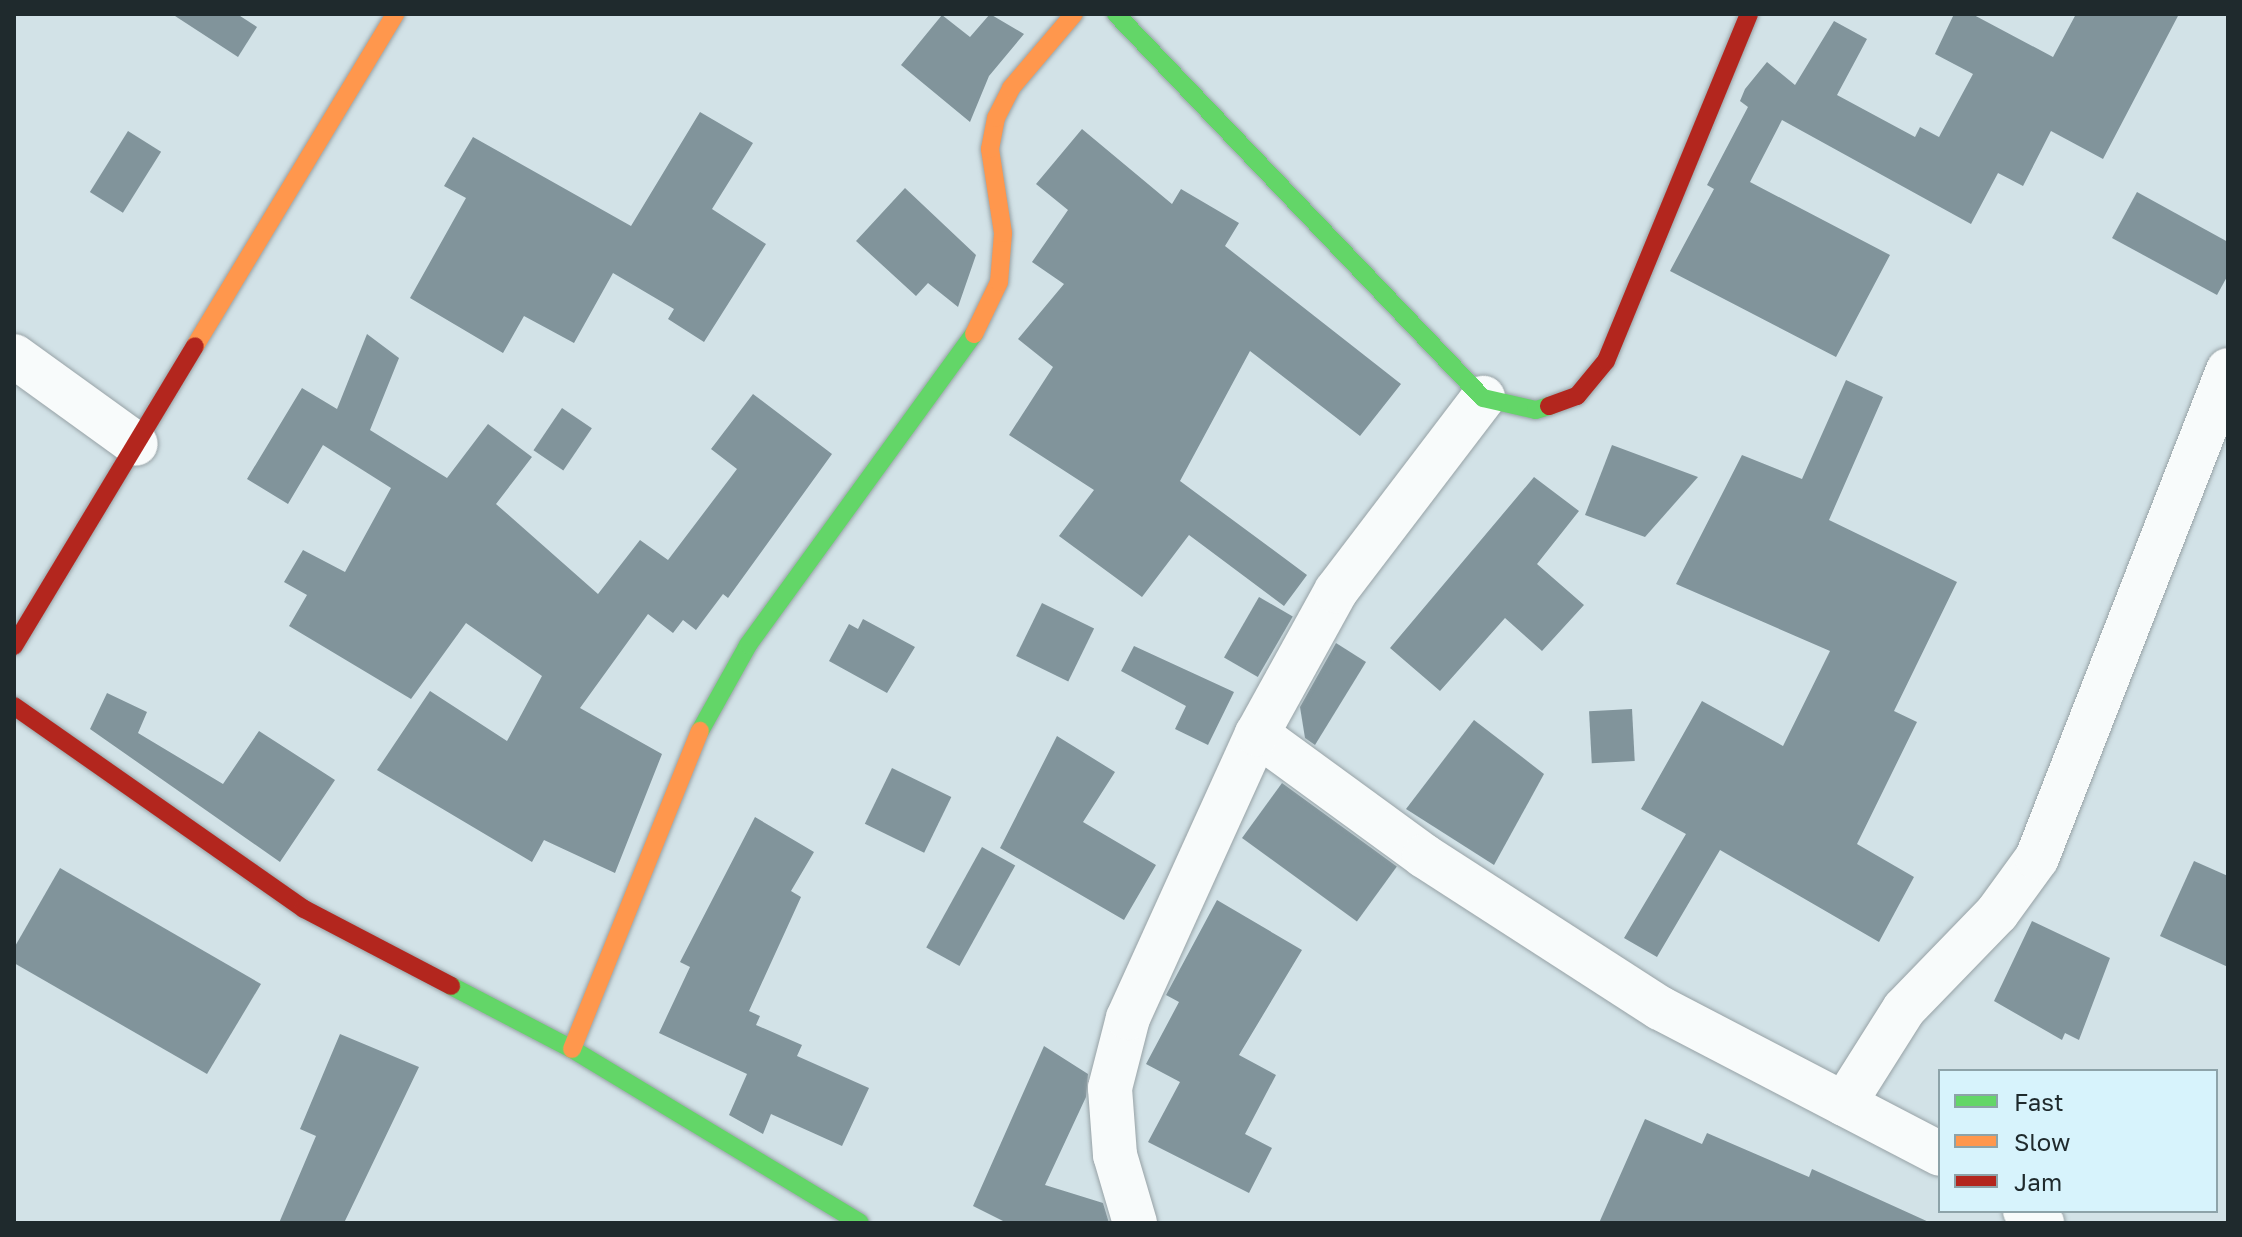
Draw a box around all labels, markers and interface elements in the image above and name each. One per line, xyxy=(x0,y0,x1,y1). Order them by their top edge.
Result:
legend xyxy=(1938,1069,2218,1213)
text: Fast xyxy=(2014,1087,2064,1116)
text: Slow xyxy=(2014,1127,2070,1156)
text: Jam xyxy=(2014,1167,2062,1196)

